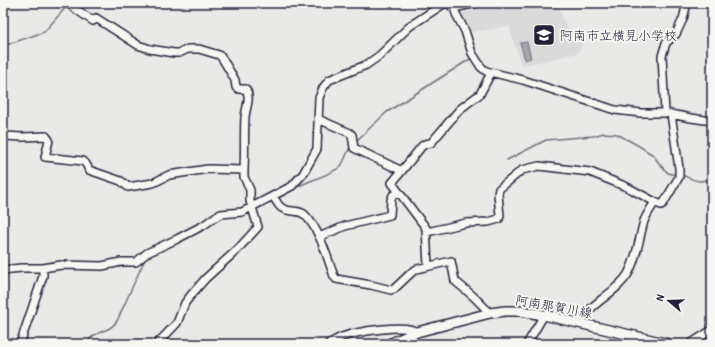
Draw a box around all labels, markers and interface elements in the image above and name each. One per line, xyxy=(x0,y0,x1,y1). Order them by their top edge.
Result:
school or university icon: 阿南市立横見小学校 xyxy=(531,22,557,48)
place label: 阿南市立横見小学校 xyxy=(560,26,677,44)
north arrow xyxy=(649,281,689,321)
street label: 阿南那賀川線 xyxy=(514,290,595,322)
text: N xyxy=(652,293,667,303)

